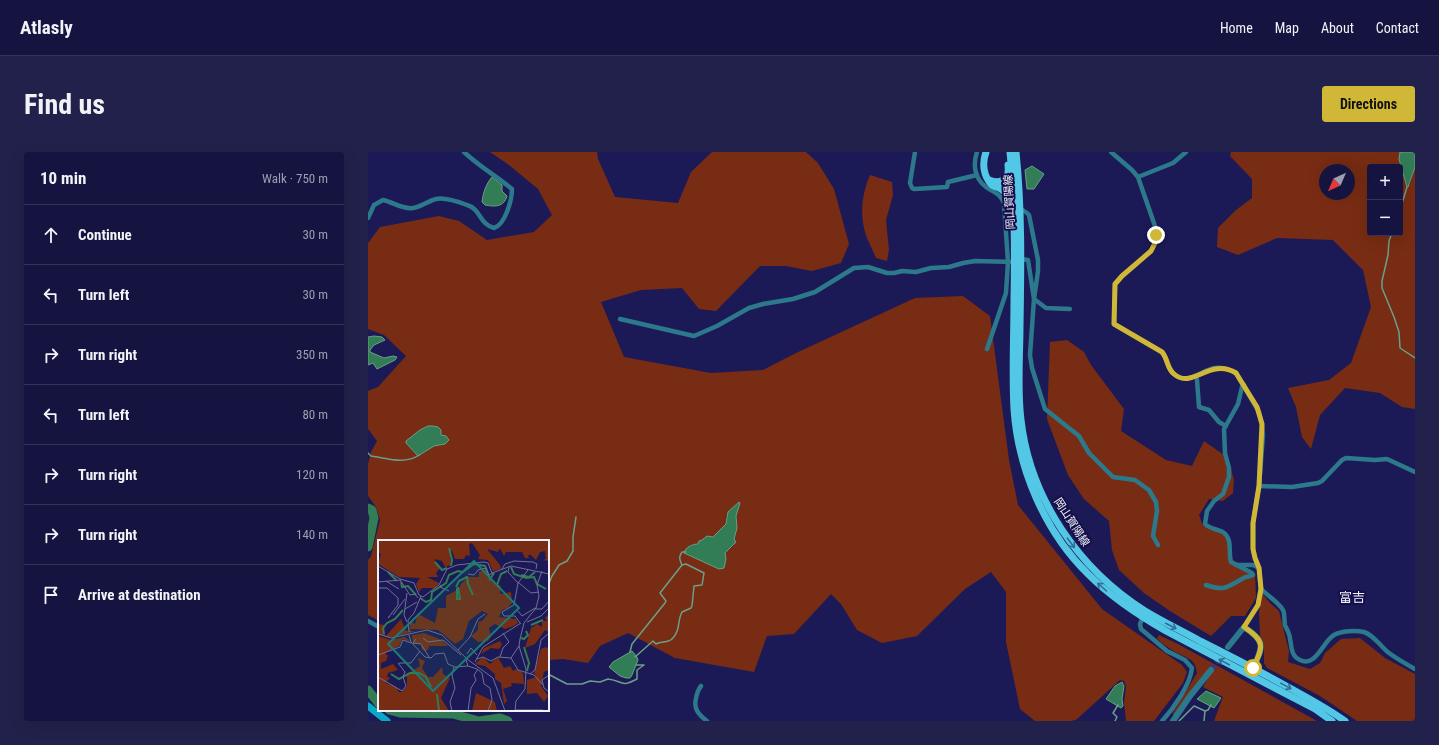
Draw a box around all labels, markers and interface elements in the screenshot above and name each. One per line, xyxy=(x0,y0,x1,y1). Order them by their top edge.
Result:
text: Atlasly xyxy=(20,16,73,39)
text: Home xyxy=(1220,20,1253,36)
text: Map xyxy=(1275,20,1299,36)
text: About xyxy=(1321,20,1354,36)
text: Contact xyxy=(1376,20,1419,36)
button: Directions xyxy=(1322,86,1415,122)
text: Find us xyxy=(24,88,105,121)
north arrow xyxy=(1319,164,1355,200)
map controls xyxy=(1367,164,1403,236)
button: + xyxy=(1367,164,1403,200)
text: 10 min xyxy=(40,168,86,188)
text: Walk · 750 m xyxy=(262,171,328,186)
street label: 岡山賀陽線 xyxy=(1002,174,1017,230)
button: − xyxy=(1367,200,1403,236)
icon: ahead xyxy=(40,224,62,246)
text: Continue xyxy=(78,226,132,244)
route end xyxy=(1147,226,1165,244)
text: 30 m xyxy=(302,227,328,242)
icon: left xyxy=(40,284,62,306)
text: Turn left xyxy=(78,286,129,304)
text: 30 m xyxy=(302,287,328,302)
icon: right xyxy=(40,344,62,366)
text: Turn right xyxy=(78,346,137,364)
text: 350 m xyxy=(296,347,328,362)
icon: left xyxy=(40,404,62,426)
text: Turn left xyxy=(78,406,129,424)
text: 80 m xyxy=(302,407,328,422)
icon: right xyxy=(40,464,62,486)
text: Turn right xyxy=(78,466,137,484)
text: 120 m xyxy=(296,467,328,482)
street label: 岡山賀陽線 xyxy=(1051,496,1092,549)
icon: right xyxy=(40,524,62,546)
text: Turn right xyxy=(78,526,137,544)
text: 140 m xyxy=(296,527,328,542)
one-way arrow xyxy=(1067,538,1076,549)
inset map xyxy=(378,540,549,711)
one-way arrow xyxy=(1097,582,1107,591)
icon: arrive xyxy=(40,584,62,606)
text: Arrive at destination xyxy=(78,586,201,604)
district label: 富吉 xyxy=(1339,590,1365,605)
one-way arrow xyxy=(1164,622,1176,630)
one-way arrow xyxy=(1218,658,1230,665)
route start xyxy=(1244,659,1262,677)
one-way arrow xyxy=(1280,682,1292,690)

